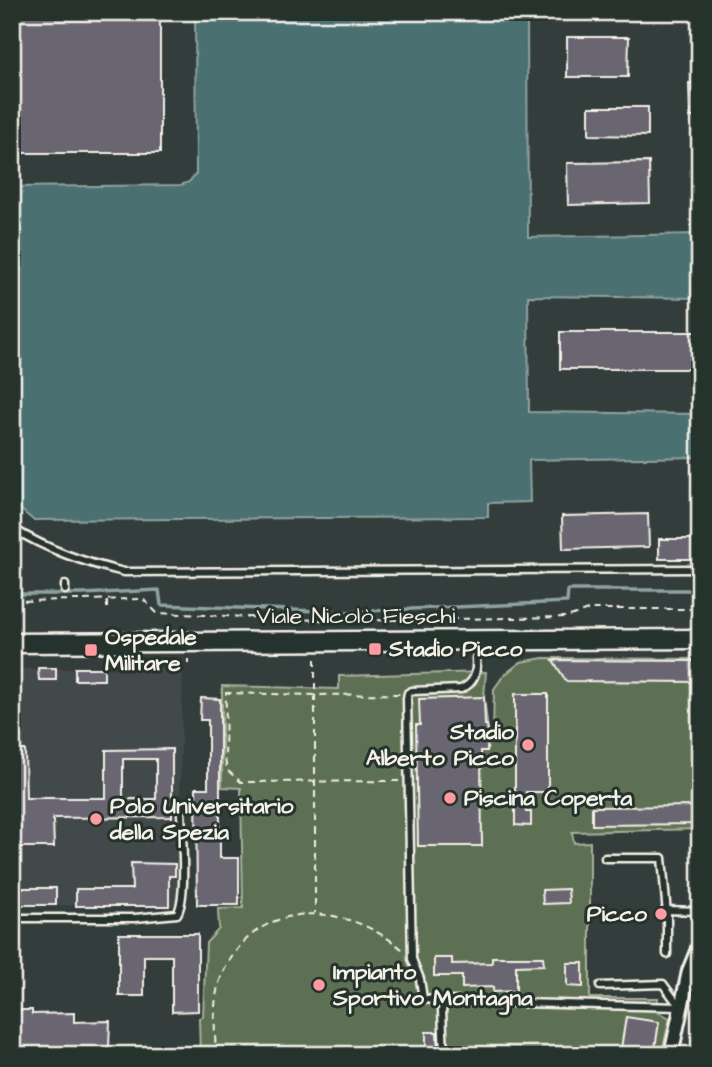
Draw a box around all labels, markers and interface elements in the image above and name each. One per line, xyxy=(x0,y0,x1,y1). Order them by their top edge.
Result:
street label: Viale Nicolò Fieschi xyxy=(257,600,456,632)
place label: Ospedale Militare xyxy=(105,621,197,679)
place label: Stadio Picco xyxy=(388,633,522,665)
marker: Stadio Picco xyxy=(367,641,383,657)
marker: Ospedale Militare xyxy=(83,642,99,658)
place label: Stadio Alberto Picco xyxy=(366,716,514,774)
marker: Stadio Alberto Picco xyxy=(520,737,536,753)
place label: Piscina Coperta xyxy=(464,782,633,814)
place label: Polo Universitario della Spezia xyxy=(109,790,294,848)
marker: Piscina Coperta xyxy=(442,790,458,806)
marker: Polo Universitario della Spezia xyxy=(88,811,104,827)
place label: Picco xyxy=(587,898,647,930)
marker: Picco xyxy=(653,906,669,922)
place label: Impianto Sportivo Montagna xyxy=(332,956,533,1015)
marker: Impianto Sportivo Montagna xyxy=(311,977,327,993)

